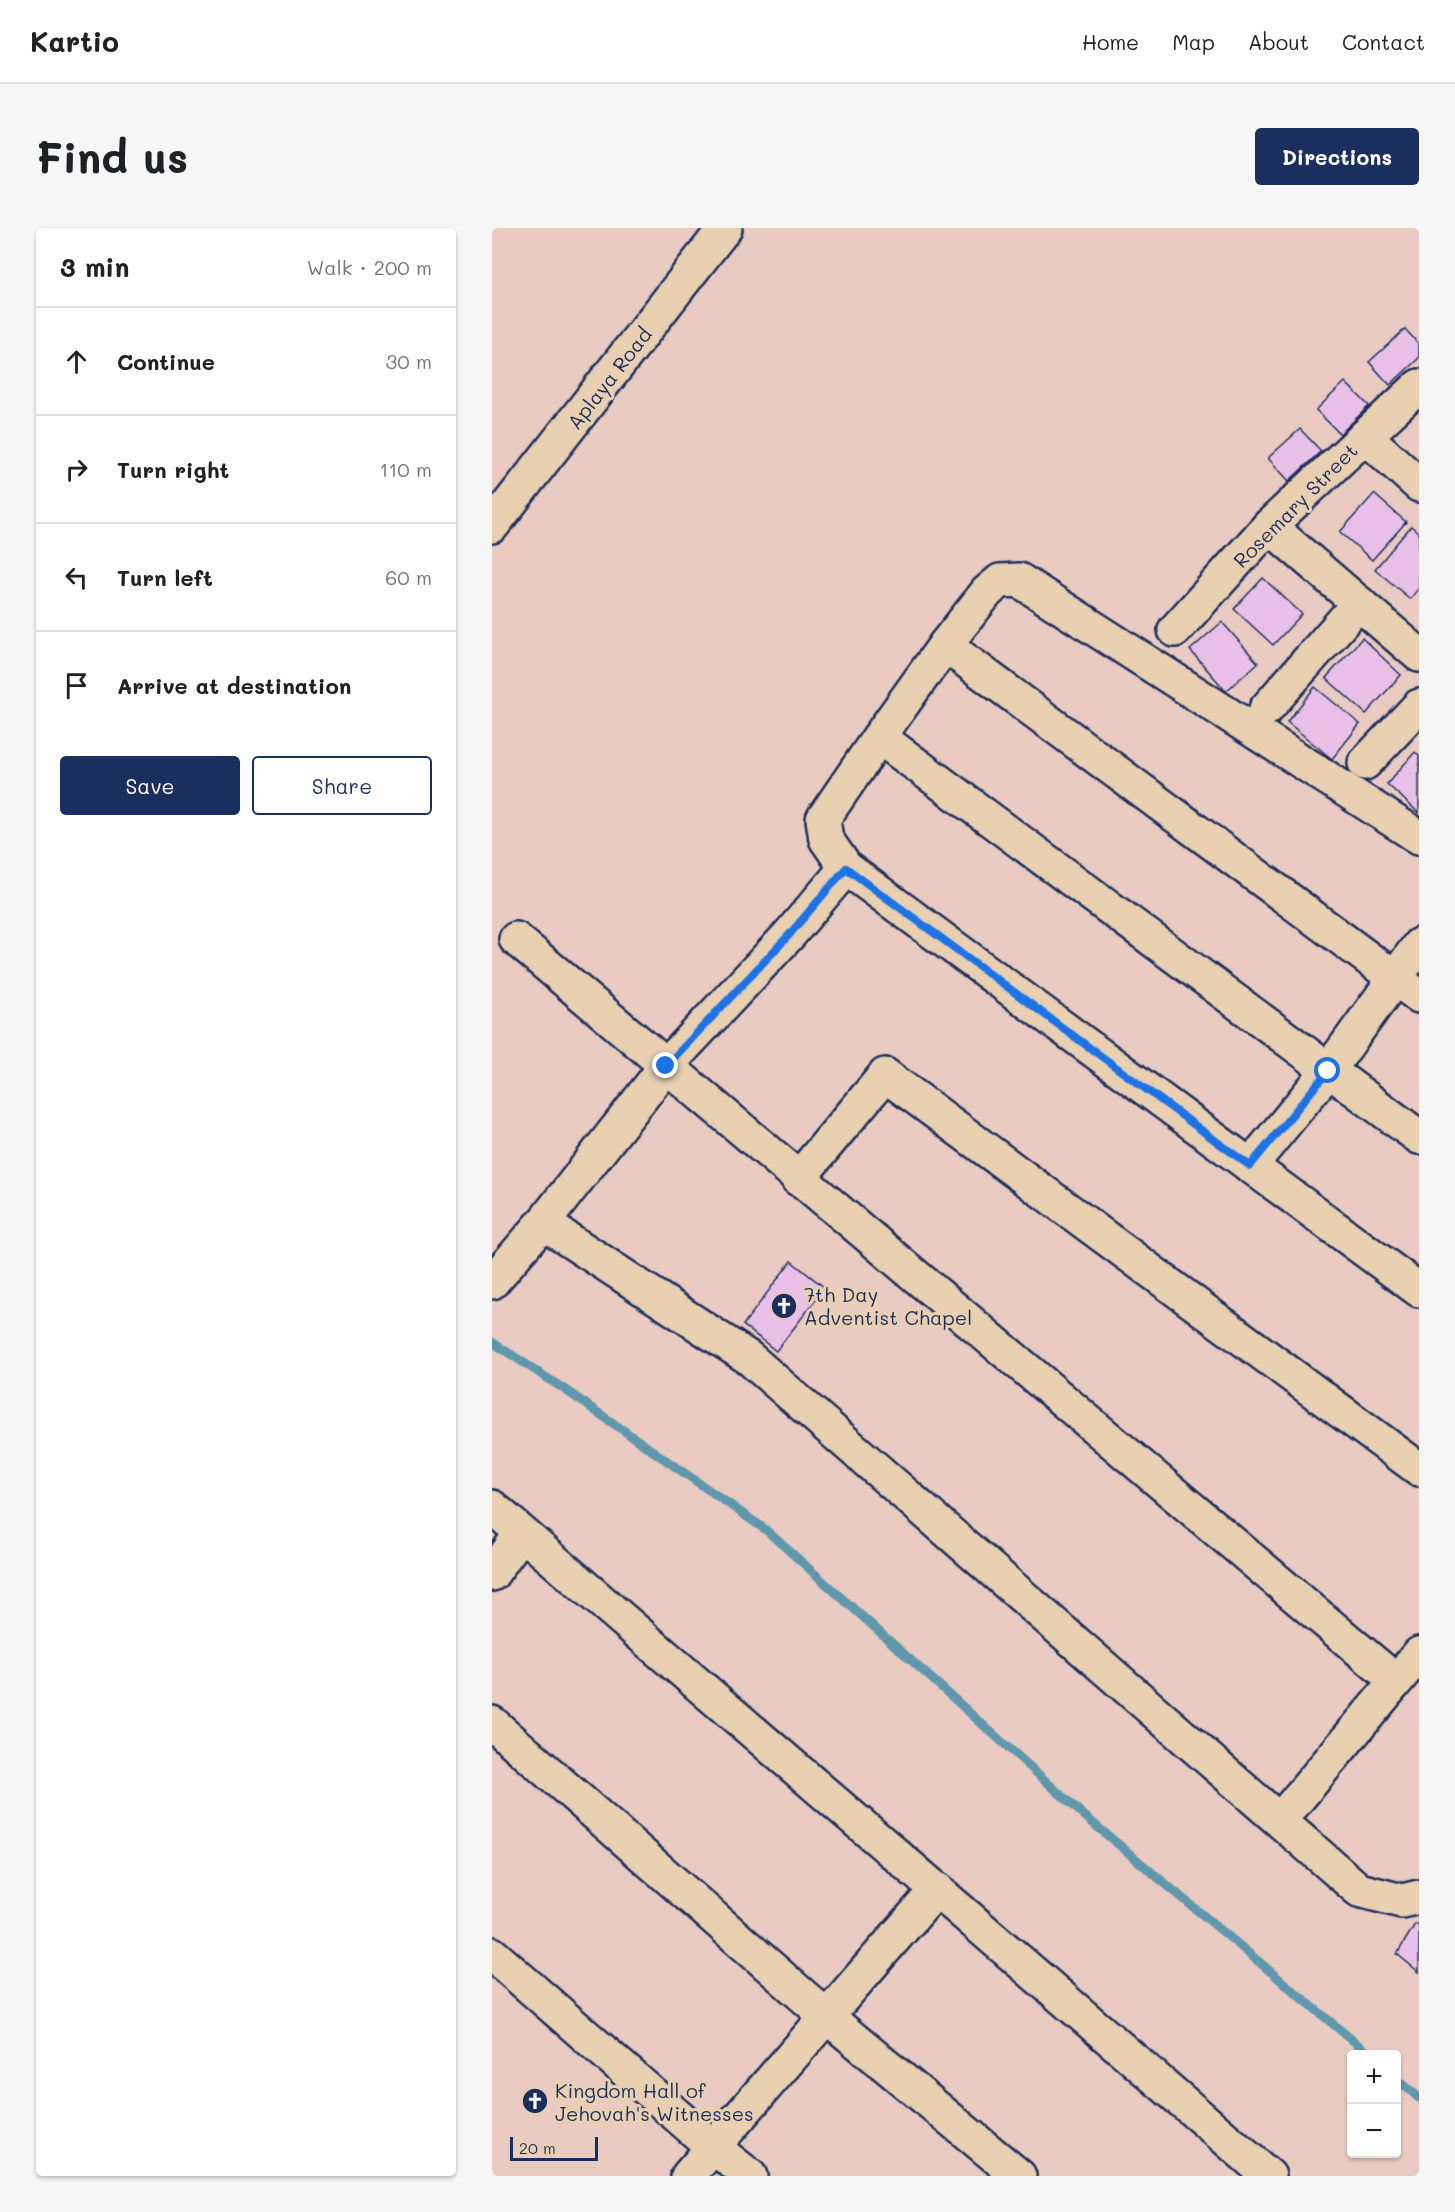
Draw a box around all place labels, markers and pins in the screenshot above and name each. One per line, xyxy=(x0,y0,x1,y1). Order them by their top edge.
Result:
place label: 7th Day Adventist Chapel xyxy=(804,1281,972,1330)
church icon: 7th Day Adventist Chapel xyxy=(769,1291,799,1321)
place label: Kingdom Hall of Jehovah's Witnesses xyxy=(555,2077,754,2126)
church icon: Kingdom Hall of Jehovah's Witnesses xyxy=(520,2086,550,2116)

